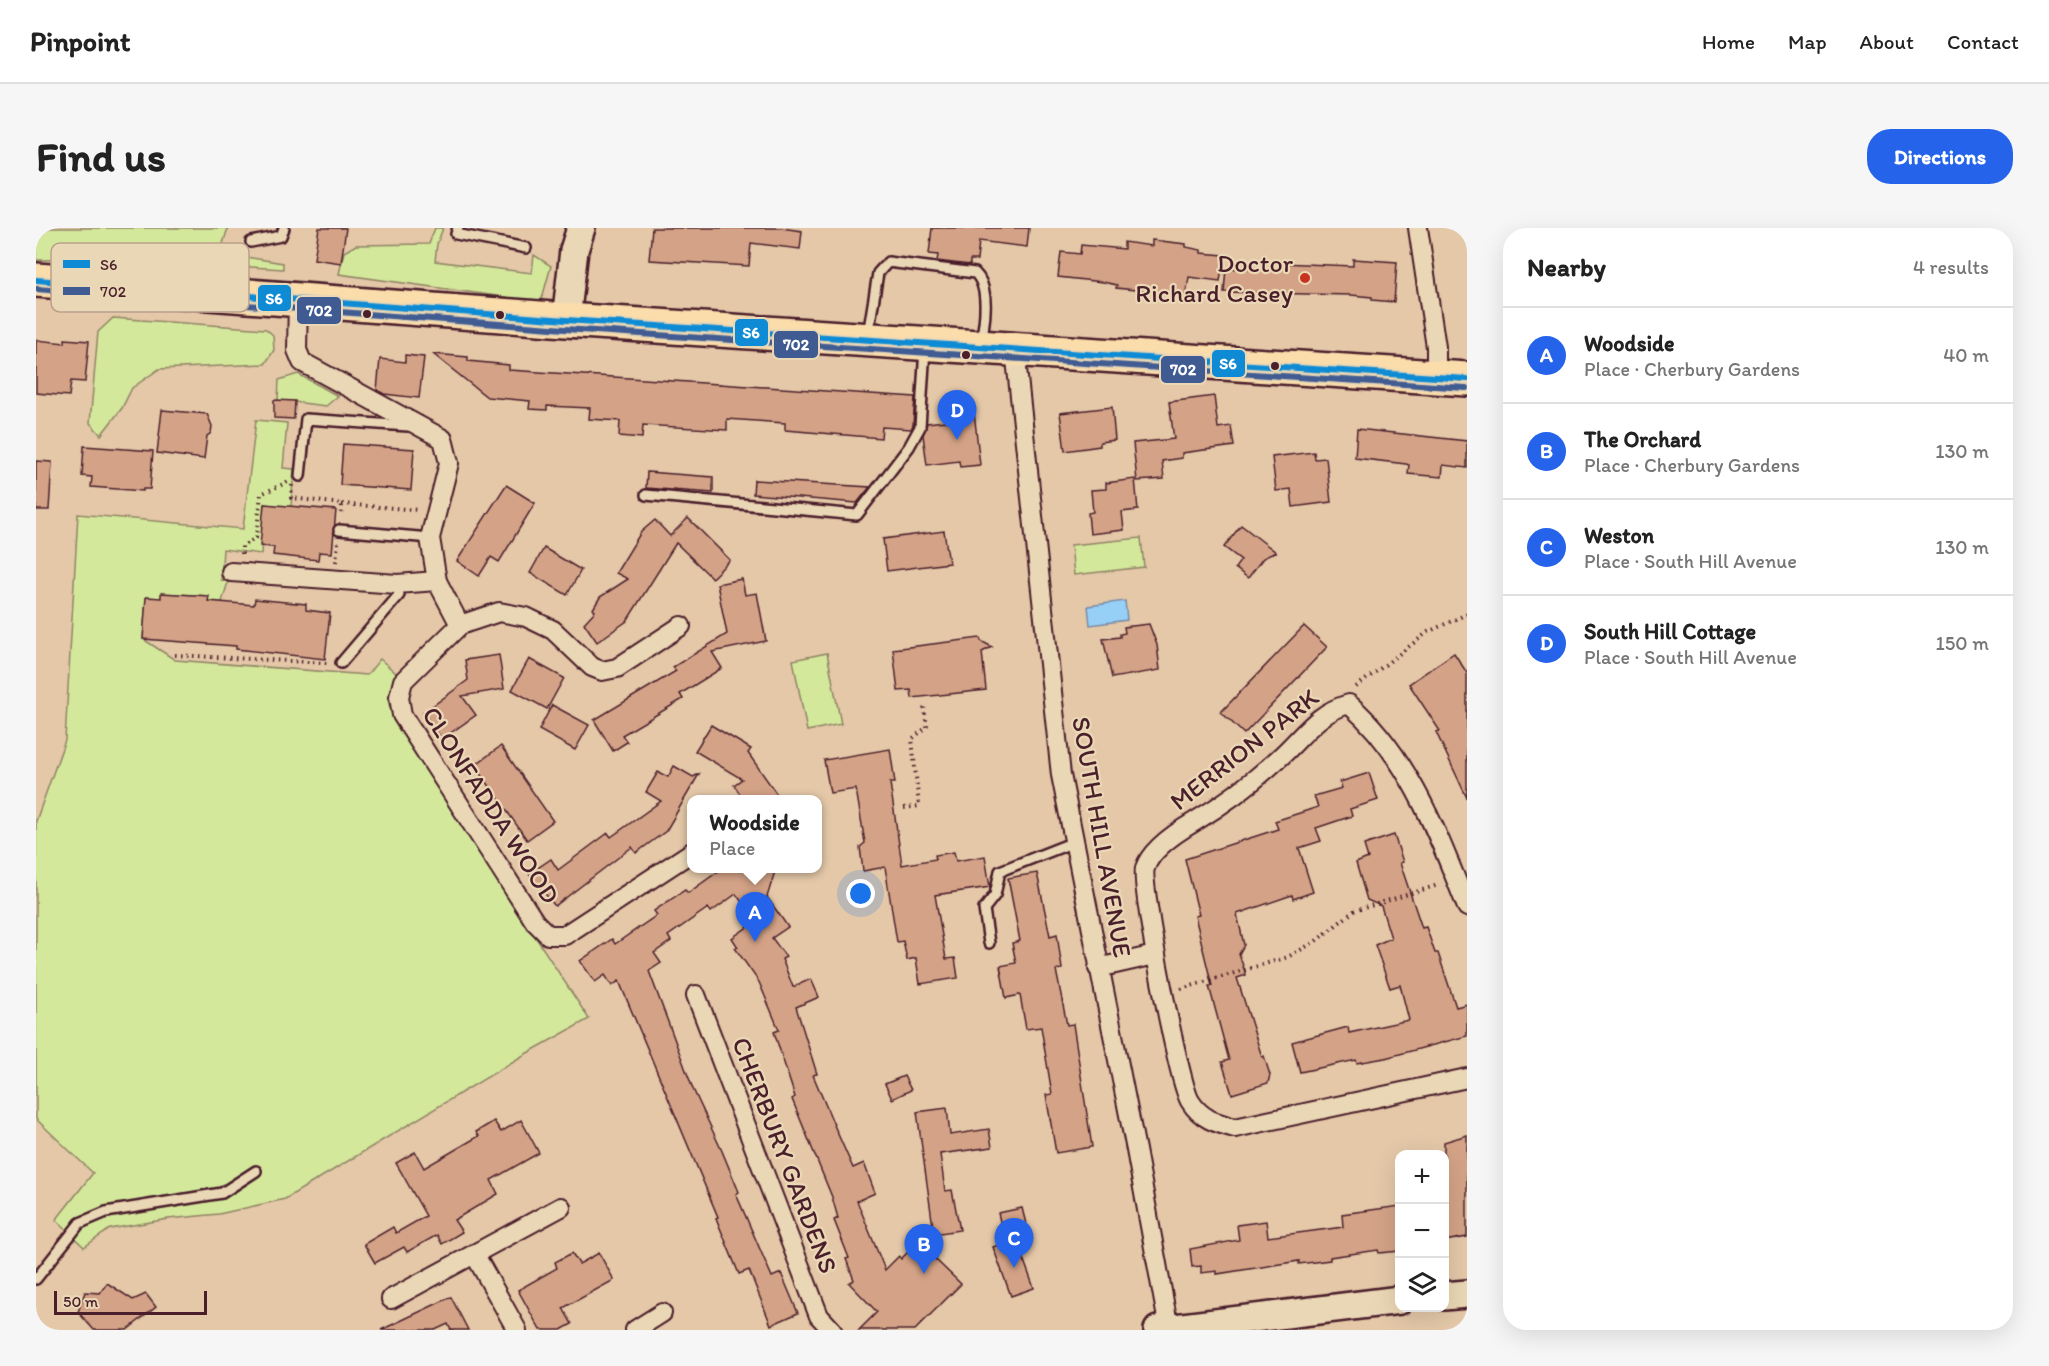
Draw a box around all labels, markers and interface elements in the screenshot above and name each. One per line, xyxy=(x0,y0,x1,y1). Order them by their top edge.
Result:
text: Pinpoint xyxy=(30,24,131,58)
text: Home xyxy=(1702,29,1755,54)
text: Map xyxy=(1788,29,1827,54)
text: About xyxy=(1860,29,1914,54)
text: Contact xyxy=(1947,29,2019,54)
button: Directions xyxy=(1867,129,2013,184)
text: Find us xyxy=(36,131,166,182)
legend xyxy=(51,243,249,312)
place label: Doctor Richard Casey xyxy=(1135,247,1294,309)
text: Nearby xyxy=(1527,251,1606,283)
text: S6 xyxy=(100,255,117,274)
text: 4 results xyxy=(1913,255,1989,279)
marker: Doctor Richard Casey xyxy=(1298,271,1312,285)
text: 702 xyxy=(100,282,127,301)
line badge: S6 xyxy=(257,284,292,312)
text: S6 xyxy=(265,289,283,308)
line badge: 702 xyxy=(296,296,342,325)
text: 702 xyxy=(305,301,333,320)
unlabelled marker xyxy=(361,308,373,320)
unlabelled marker xyxy=(494,309,506,321)
line badge: S6 xyxy=(734,318,769,347)
text: S6 xyxy=(742,323,760,342)
line badge: 702 xyxy=(773,330,819,359)
text: Woodside xyxy=(1584,330,1675,357)
text: 702 xyxy=(782,335,810,354)
text: A xyxy=(1540,343,1553,367)
text: 40 m xyxy=(1943,343,1989,367)
unlabelled marker xyxy=(960,349,972,361)
line badge: S6 xyxy=(1211,349,1246,378)
text: S6 xyxy=(1219,354,1237,373)
line badge: 702 xyxy=(1160,355,1206,384)
text: Place · Cherbury Gardens xyxy=(1584,357,1800,381)
text: 702 xyxy=(1169,360,1197,379)
unlabelled marker xyxy=(1269,360,1281,372)
pin: D xyxy=(938,390,976,440)
text: The Orchard xyxy=(1584,426,1701,453)
text: B xyxy=(1540,439,1553,463)
text: 130 m xyxy=(1935,439,1989,463)
text: Place · Cherbury Gardens xyxy=(1584,453,1800,477)
text: Weston xyxy=(1584,522,1654,549)
text: C xyxy=(1540,535,1553,559)
text: 130 m xyxy=(1935,535,1989,559)
text: Place · South Hill Avenue xyxy=(1584,549,1797,573)
text: South Hill Cottage xyxy=(1584,618,1756,645)
text: D xyxy=(1540,631,1553,655)
text: 150 m xyxy=(1936,631,1989,655)
text: Place · South Hill Avenue xyxy=(1584,645,1797,669)
street label: MERRION PARK xyxy=(1163,681,1325,817)
street label: CLONFADDA WOOD xyxy=(415,700,567,910)
street label: SOUTH HILL AVENUE xyxy=(1065,714,1139,960)
popup xyxy=(687,795,822,873)
text: Woodside xyxy=(709,809,800,836)
text: Place xyxy=(709,836,755,860)
your location xyxy=(846,879,875,908)
pin: A xyxy=(736,892,774,942)
street label: CHERBURY GARDENS xyxy=(725,1032,845,1278)
map controls xyxy=(1395,1150,1449,1312)
button: + xyxy=(1395,1150,1449,1204)
button: − xyxy=(1395,1204,1449,1258)
pin: C xyxy=(994,1218,1034,1268)
pin: B xyxy=(904,1224,944,1274)
button: layers xyxy=(1395,1258,1449,1312)
scale bar xyxy=(54,1288,207,1316)
text: 50 m xyxy=(63,1292,98,1311)

